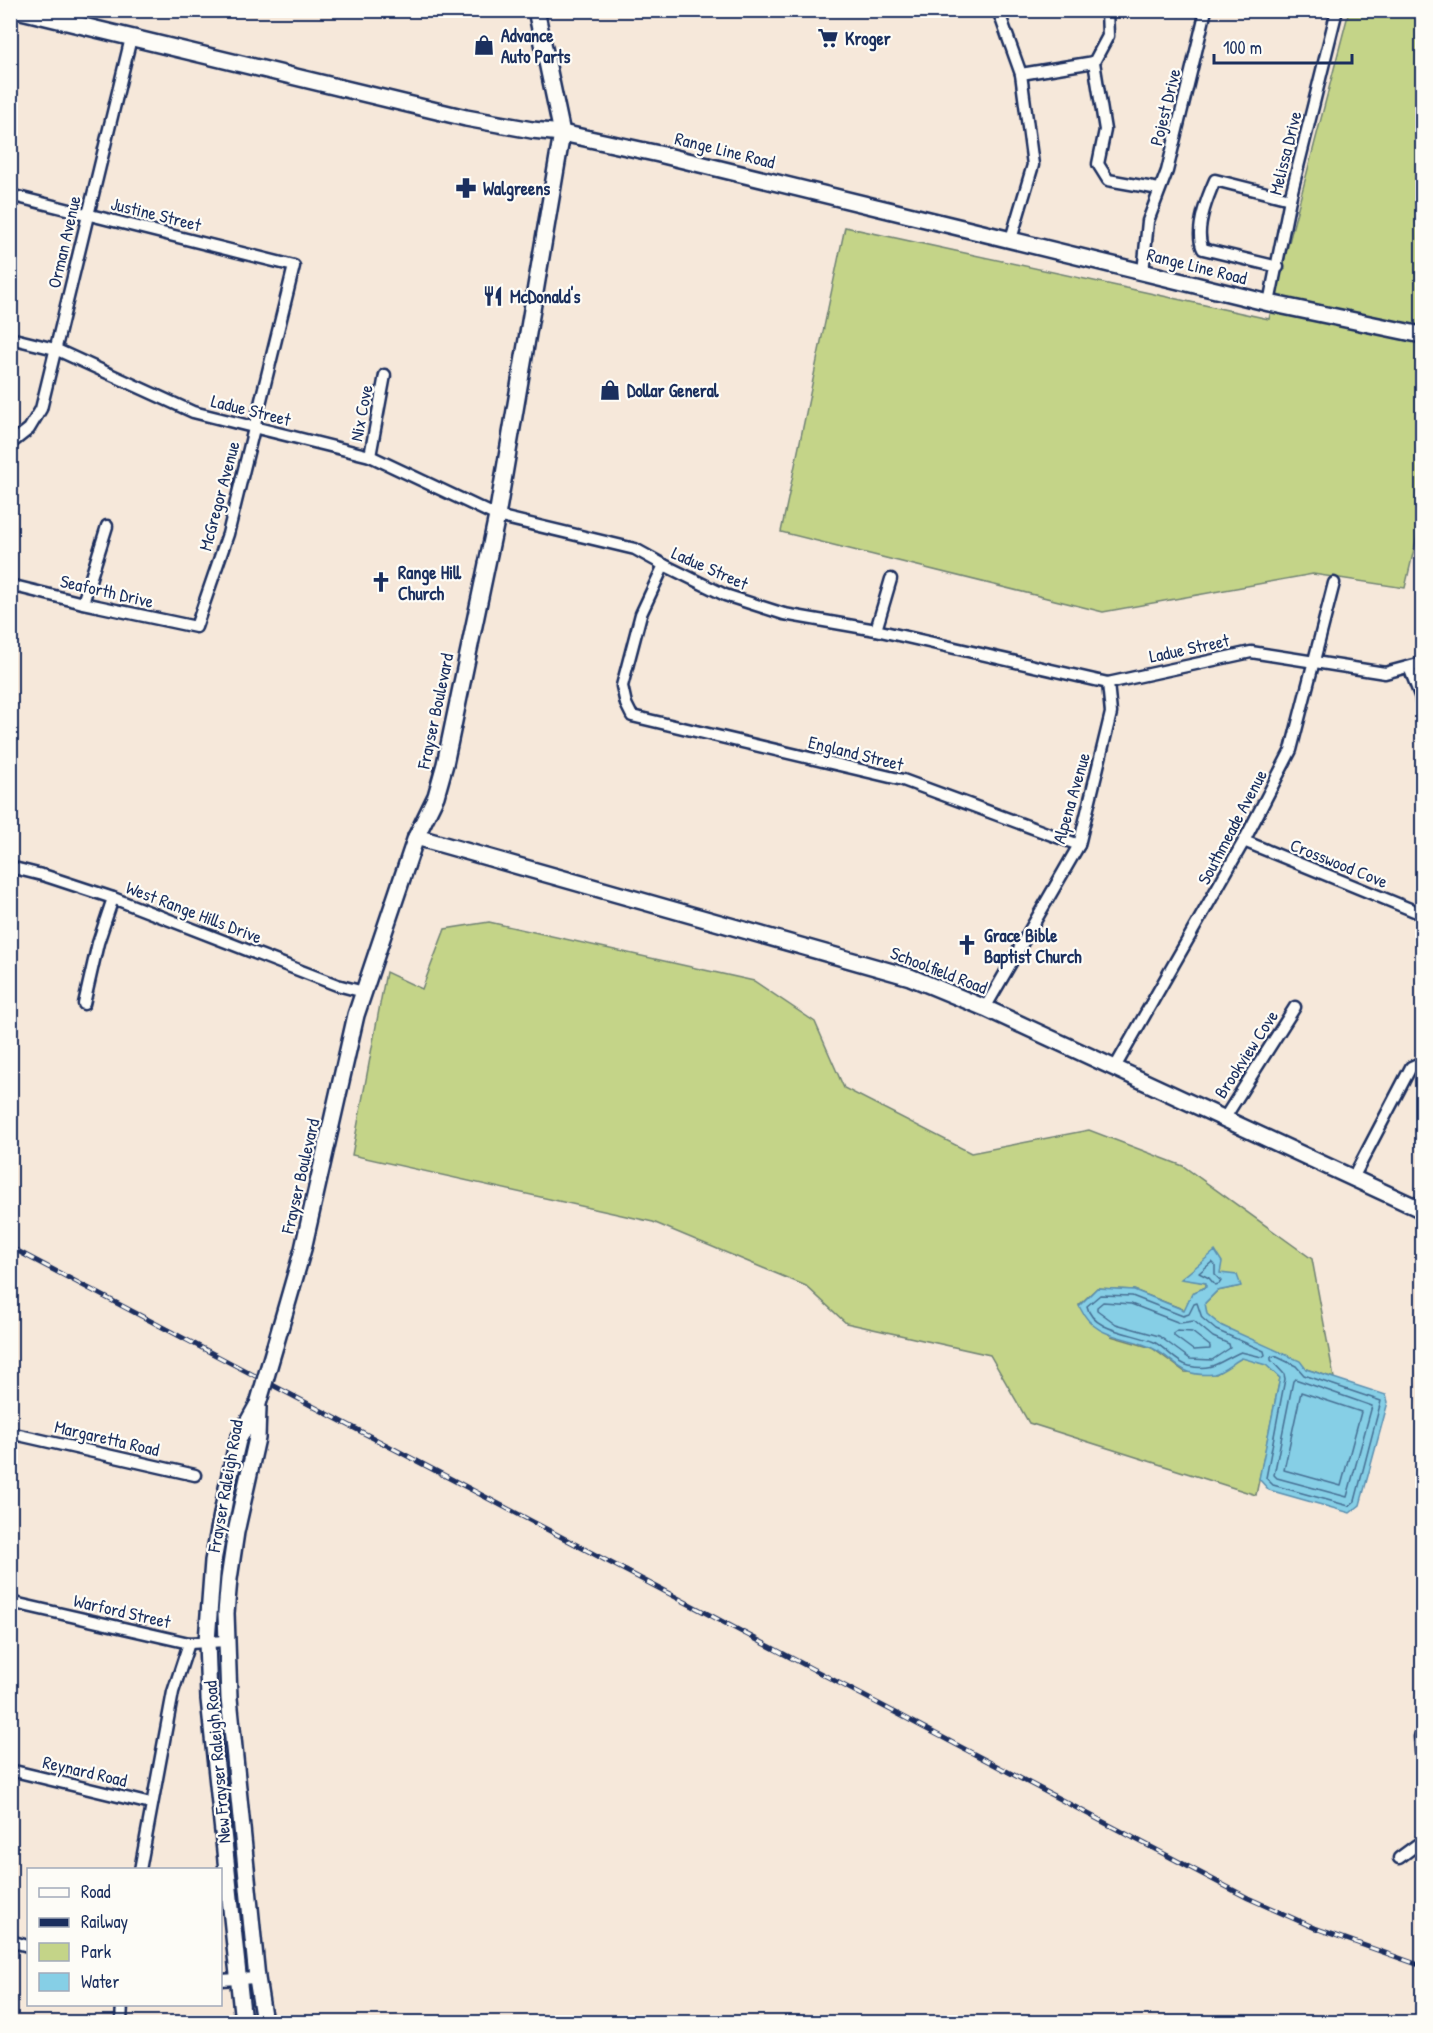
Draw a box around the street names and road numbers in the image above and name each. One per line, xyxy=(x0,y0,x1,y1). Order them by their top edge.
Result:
street label: Pojest Drive xyxy=(1143,66,1187,148)
street label: Melissa Drive xyxy=(1263,108,1307,198)
street label: Range Line Road xyxy=(672,125,778,175)
street label: Justine Street xyxy=(108,191,205,237)
street label: Orman Avenue xyxy=(41,193,87,291)
street label: Range Line Road xyxy=(1144,241,1250,291)
street label: Nix Cove xyxy=(343,382,379,444)
street label: Ladue Street xyxy=(209,388,294,432)
street label: McGregor Avenue xyxy=(192,438,246,554)
street label: Ladue Street xyxy=(668,540,753,596)
street label: Seaforth Drive xyxy=(58,568,156,614)
street label: Ladue Street xyxy=(1147,627,1232,669)
street label: Frayser Boulevard xyxy=(410,651,459,772)
street label: England Street xyxy=(806,729,907,777)
street label: Alpena Avenue xyxy=(1046,750,1096,846)
street label: Southmeade Avenue xyxy=(1191,765,1273,889)
street label: Crosswood Cove xyxy=(1286,832,1392,894)
street label: West Range Hills Drive xyxy=(123,875,265,949)
street label: Schoolfield Road xyxy=(887,940,991,1000)
street label: Brookview Cove xyxy=(1208,1005,1284,1103)
street label: Frayser Boulevard xyxy=(274,1116,325,1237)
street label: Margaretta Road xyxy=(52,1414,162,1462)
street label: Frayser Raleigh Road xyxy=(201,1418,249,1555)
street label: Warford Street xyxy=(71,1588,174,1634)
street label: New Frayser Raleigh Road xyxy=(197,1680,237,1844)
street label: Reynard Road xyxy=(40,1749,130,1793)

